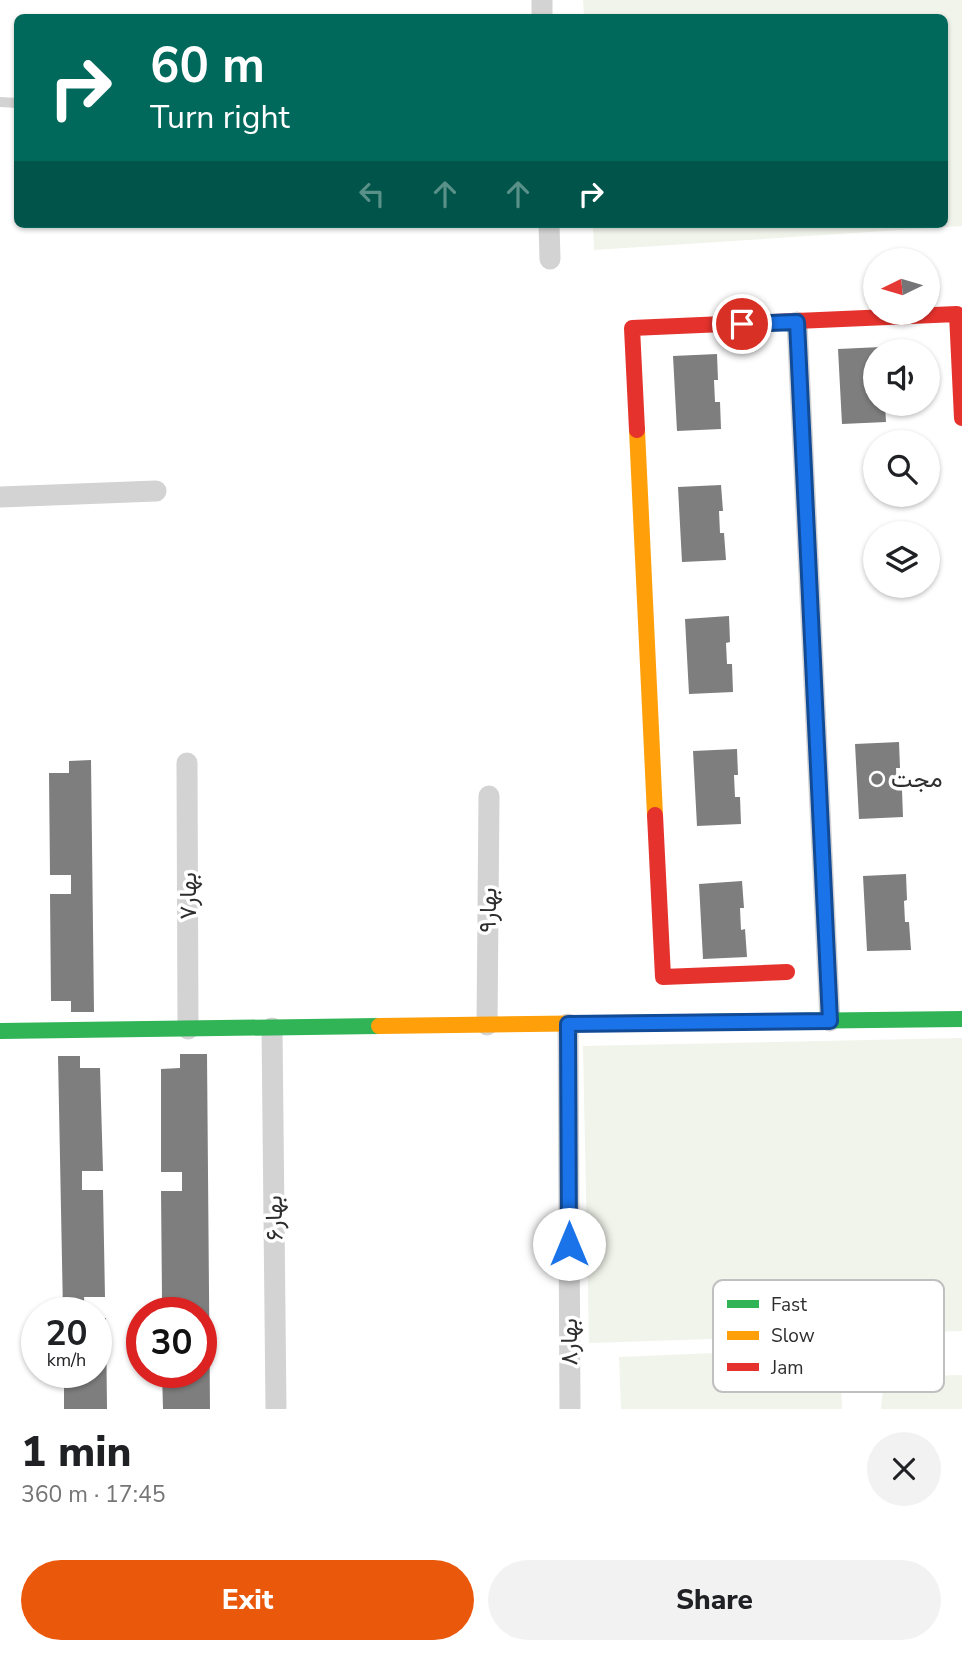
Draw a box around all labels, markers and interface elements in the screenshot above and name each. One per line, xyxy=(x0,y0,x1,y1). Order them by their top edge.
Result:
text: 60 m xyxy=(150,32,265,99)
icon: right xyxy=(35,42,126,133)
text: Turn right xyxy=(150,96,290,139)
icon: left xyxy=(353,175,391,213)
icon: ahead xyxy=(426,175,464,213)
icon: ahead xyxy=(499,175,537,213)
icon: right xyxy=(572,175,610,213)
north arrow xyxy=(863,248,940,326)
map controls xyxy=(863,248,940,598)
pin xyxy=(712,294,772,354)
icon: arrive xyxy=(723,305,761,343)
button: sound xyxy=(863,339,940,416)
button: search xyxy=(863,430,940,507)
button: layers xyxy=(863,521,940,598)
place label: مجت xyxy=(891,763,942,795)
marker: مجت xyxy=(869,771,885,787)
street label: بهار۷ xyxy=(172,872,204,920)
street label: بهار۹ xyxy=(472,887,504,933)
street label: بهار۶ xyxy=(258,1195,290,1241)
position arrow xyxy=(532,1207,606,1281)
legend xyxy=(713,1280,944,1392)
text: Fast xyxy=(771,1292,807,1318)
speed limit sign: 30 xyxy=(126,1297,217,1388)
text: 20 xyxy=(45,1310,88,1357)
street label: بهار۸ xyxy=(553,1318,585,1366)
text: Slow xyxy=(771,1323,815,1349)
text: km/h xyxy=(47,1348,86,1372)
text: Jam xyxy=(770,1355,804,1381)
text: 1 min xyxy=(21,1424,131,1481)
button: close xyxy=(867,1432,941,1506)
text: 360 m · 17:45 xyxy=(21,1479,166,1510)
button: Exit xyxy=(21,1560,474,1640)
button: Share xyxy=(488,1560,941,1640)

